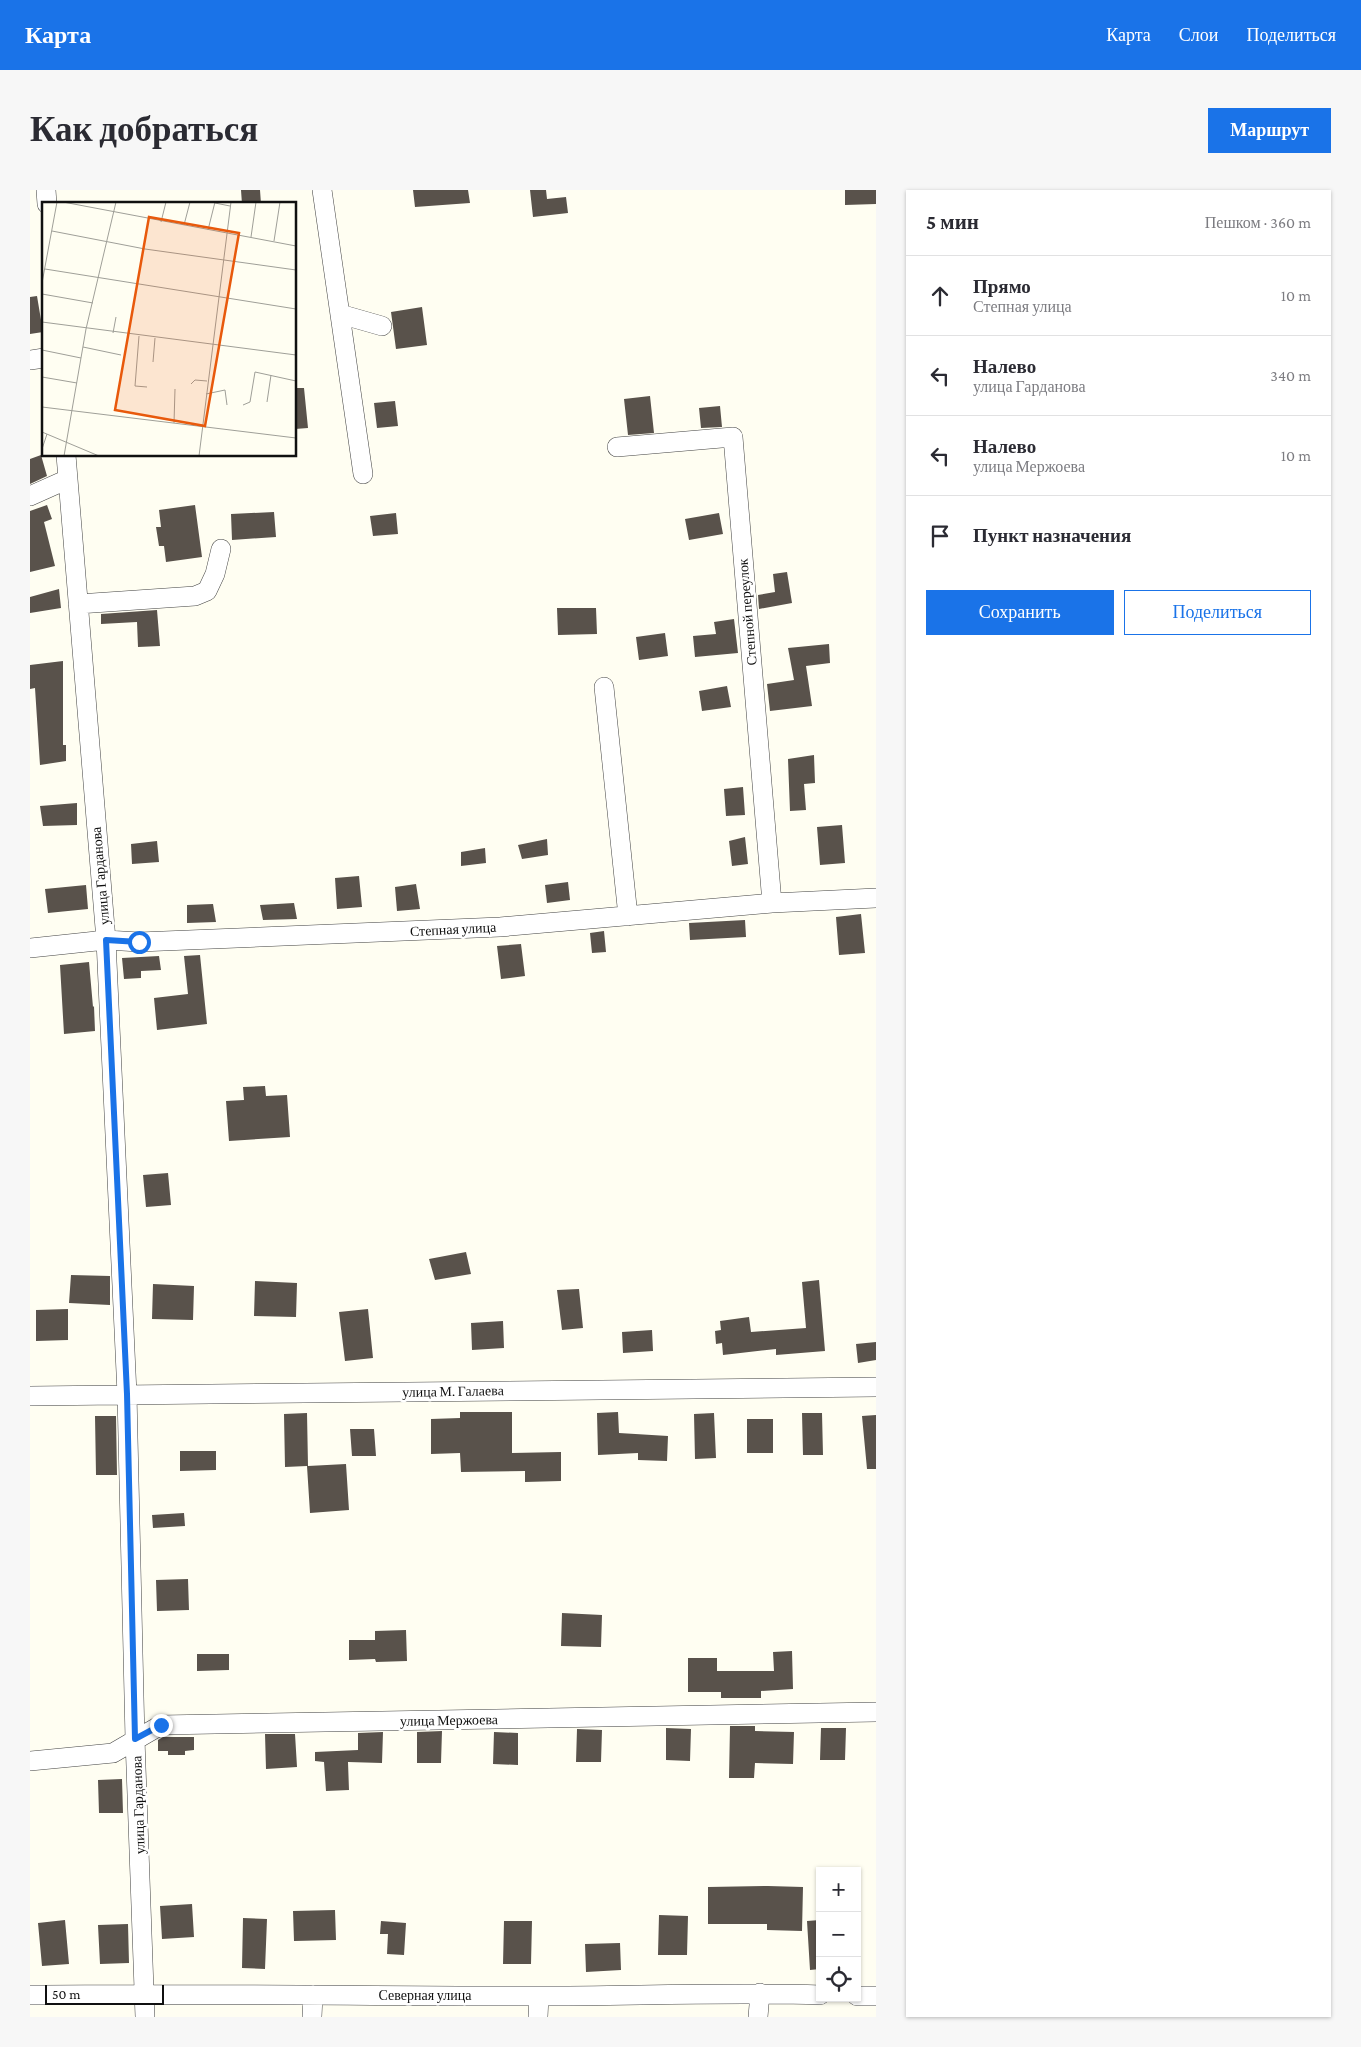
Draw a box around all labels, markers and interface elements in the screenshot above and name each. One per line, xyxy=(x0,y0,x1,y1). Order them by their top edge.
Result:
text: Карта xyxy=(25,21,91,48)
text: Карта xyxy=(1106,25,1151,45)
text: Слои xyxy=(1179,25,1218,45)
text: Поделиться xyxy=(1246,25,1336,45)
button: Маршрут xyxy=(1208,108,1331,153)
text: Как добраться xyxy=(30,110,258,149)
inset map xyxy=(42,202,296,456)
text: 5 мин xyxy=(926,210,979,234)
text: Пешком · 360 m xyxy=(1205,214,1311,231)
text: Прямо xyxy=(973,276,1031,297)
icon: ahead xyxy=(926,282,954,310)
text: 10 m xyxy=(1281,287,1311,304)
text: Степная улица xyxy=(973,298,1072,315)
text: Налево xyxy=(973,356,1036,377)
icon: left xyxy=(926,362,954,390)
text: 340 m xyxy=(1270,367,1311,384)
text: улица Гарданова xyxy=(973,378,1086,395)
text: Налево xyxy=(973,436,1036,457)
icon: left xyxy=(926,442,954,470)
text: 10 m xyxy=(1281,447,1311,464)
text: улица Мержоева xyxy=(973,458,1085,475)
icon: arrive xyxy=(926,522,954,550)
text: Пункт назначения xyxy=(973,525,1131,546)
street label: Степной переулок xyxy=(734,558,760,666)
button: Сохранить xyxy=(926,590,1114,635)
button: Поделиться xyxy=(1124,590,1311,635)
street label: улица Гарданова xyxy=(88,825,112,926)
street label: Степная улица xyxy=(409,919,497,939)
route start xyxy=(128,931,151,954)
street label: улица М. Галаева xyxy=(402,1382,505,1400)
street label: улица Мержоева xyxy=(400,1711,499,1729)
route end xyxy=(150,1714,173,1737)
street label: улица Гарданова xyxy=(128,1755,148,1854)
map controls xyxy=(816,1867,861,2002)
button: + xyxy=(816,1867,861,1912)
button: − xyxy=(816,1912,861,1957)
button: locate xyxy=(816,1957,861,2002)
scale bar xyxy=(45,1982,164,2005)
text: 50 m xyxy=(52,1986,80,2002)
street label: Северная улица xyxy=(379,1987,472,2003)

